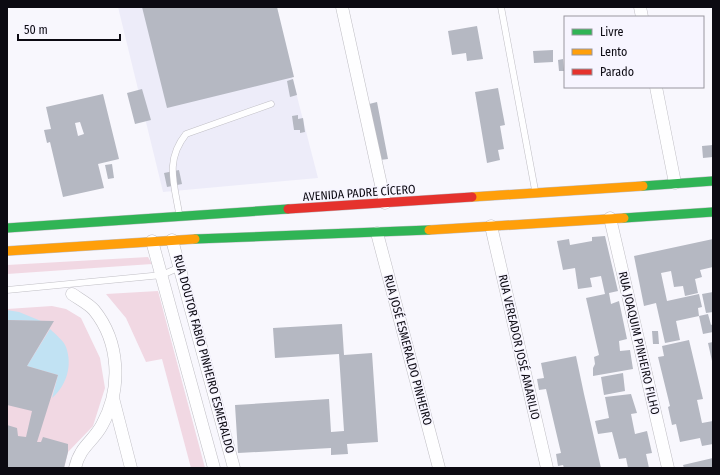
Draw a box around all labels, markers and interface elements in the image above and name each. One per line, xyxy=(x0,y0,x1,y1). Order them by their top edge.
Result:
scale bar xyxy=(18,16,120,42)
legend xyxy=(564,16,704,88)
text: 50 m xyxy=(24,23,48,37)
text: Livre xyxy=(600,25,624,39)
text: Lento xyxy=(600,45,627,59)
text: Parado xyxy=(600,65,634,79)
street label: AVENIDA PADRE CÍCERO xyxy=(302,181,416,204)
street label: RUA DOUTOR FABIO PINHEIRO ESMERALDO xyxy=(171,253,237,455)
street label: RUA JOAQUIM PINHEIRO FILHO xyxy=(616,270,662,416)
street label: RUA JOSÉ ESMERALDO PINHEIRO xyxy=(381,273,436,427)
street label: RUA VEREADOR JOSÉ AMARILIO xyxy=(495,273,544,421)

